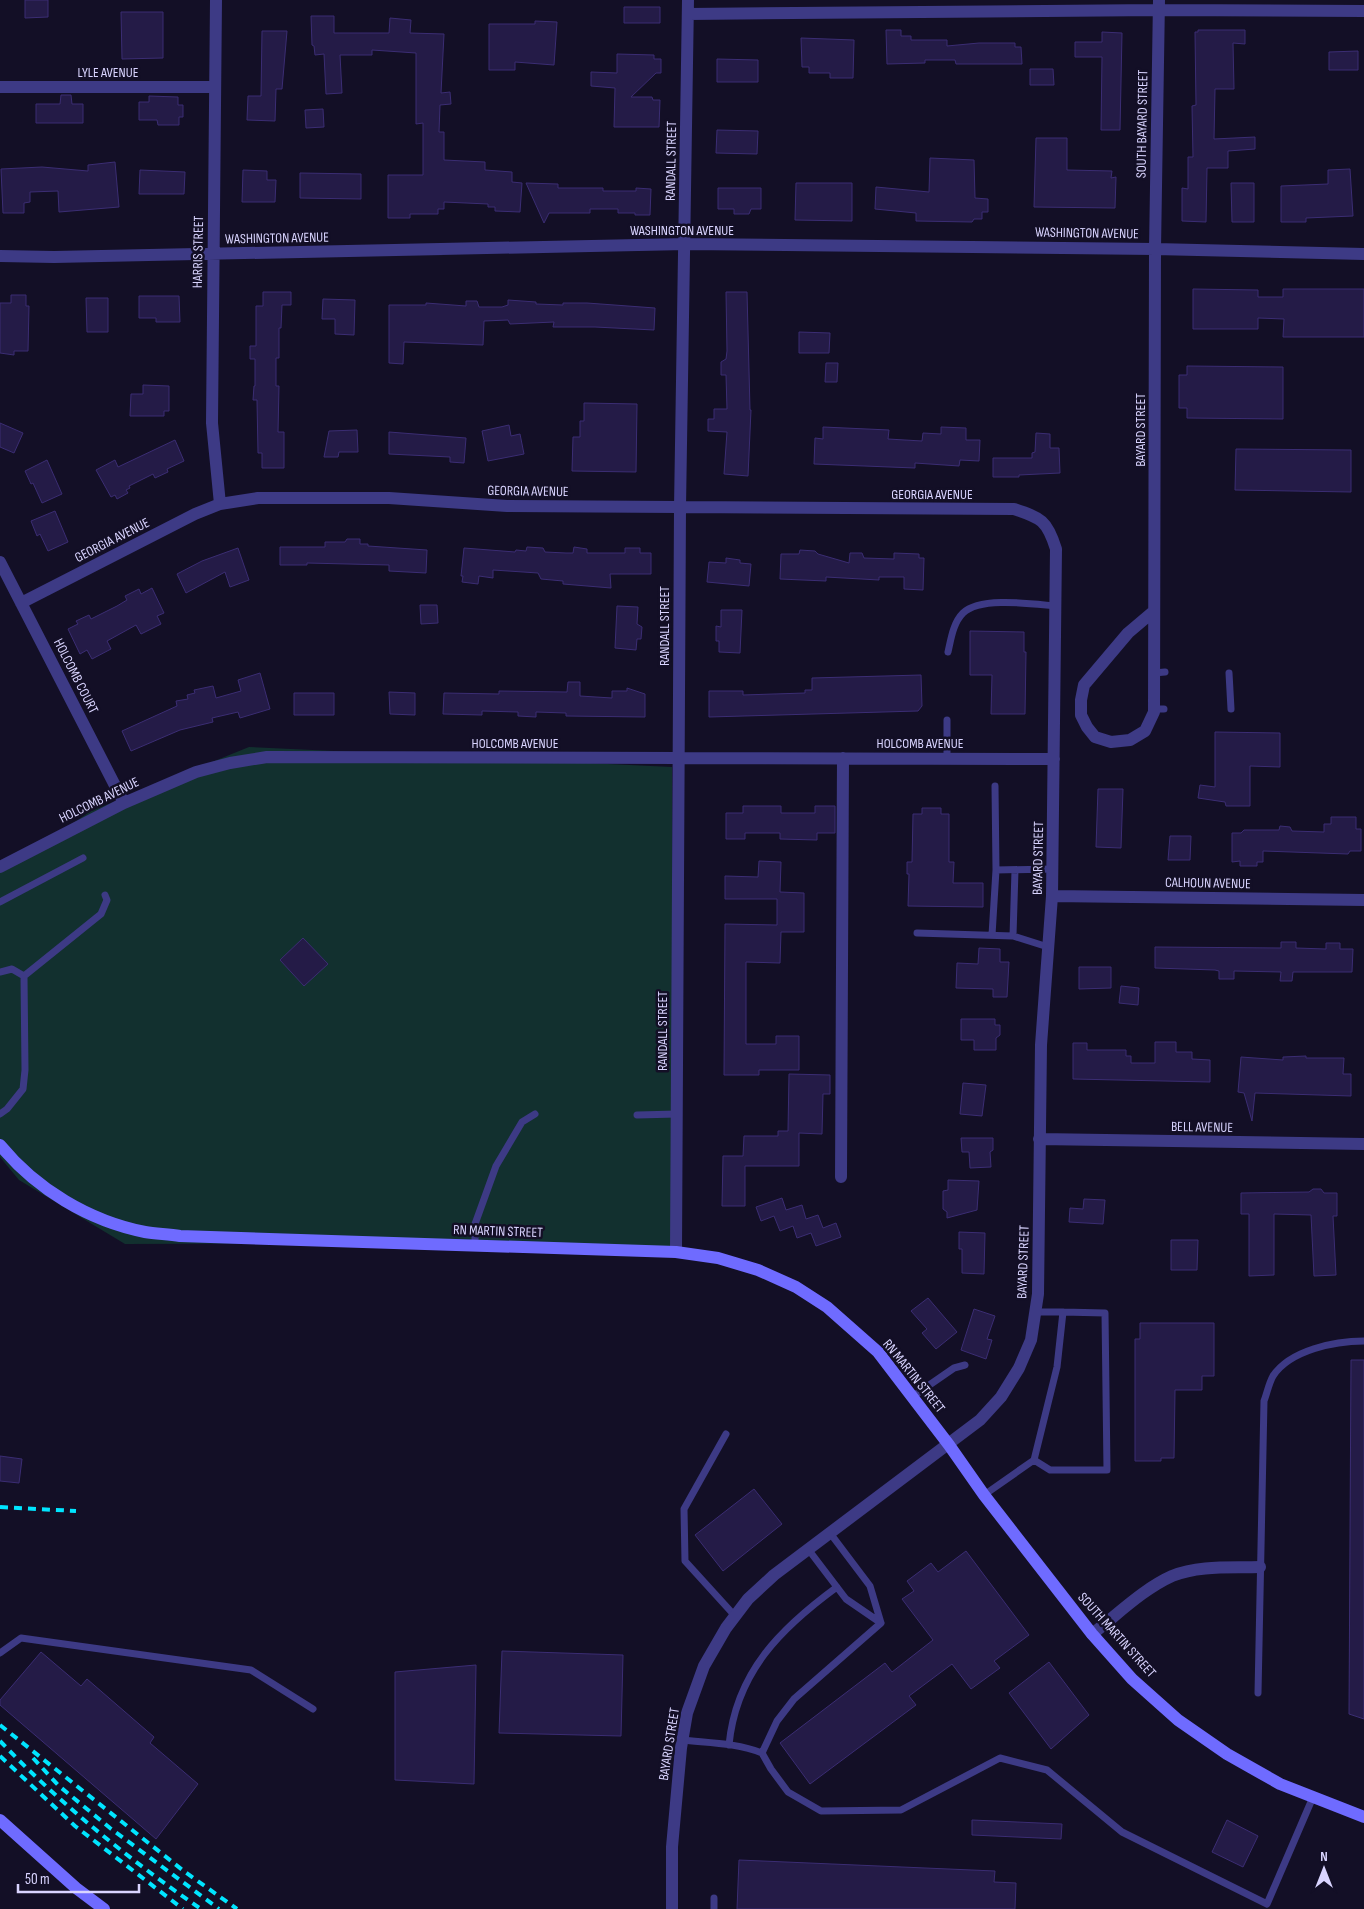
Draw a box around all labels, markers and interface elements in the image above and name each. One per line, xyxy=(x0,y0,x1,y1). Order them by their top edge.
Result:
street label: LYLE AVENUE xyxy=(78,64,139,81)
street label: SOUTH BAYARD STREET xyxy=(1133,69,1151,178)
street label: RANDALL STREET xyxy=(662,121,680,201)
street label: HARRIS STREET xyxy=(189,215,207,288)
street label: WASHINGTON AVENUE xyxy=(630,222,734,239)
street label: WASHINGTON AVENUE xyxy=(1035,224,1139,242)
street label: WASHINGTON AVENUE xyxy=(225,229,329,247)
street label: BAYARD STREET xyxy=(1132,393,1149,467)
street label: GEORGIA AVENUE xyxy=(487,482,569,500)
street label: GEORGIA AVENUE xyxy=(891,486,973,503)
street label: GEORGIA AVENUE xyxy=(72,514,152,566)
street label: RANDALL STREET xyxy=(656,586,673,666)
street label: HOLCOMB COURT xyxy=(50,636,102,717)
street label: HOLCOMB AVENUE xyxy=(472,735,559,752)
street label: HOLCOMB AVENUE xyxy=(877,735,964,752)
street label: HOLCOMB AVENUE xyxy=(56,773,142,827)
street label: BAYARD STREET xyxy=(1029,821,1047,895)
street label: CALHOUN AVENUE xyxy=(1165,874,1251,892)
street label: RANDALL STREET xyxy=(654,991,671,1071)
street label: BELL AVENUE xyxy=(1171,1118,1233,1136)
street label: RN MARTIN STREET xyxy=(453,1221,543,1241)
street label: BAYARD STREET xyxy=(1013,1225,1033,1299)
street label: RN MARTIN STREET xyxy=(879,1336,949,1416)
street label: SOUTH MARTIN STREET xyxy=(1074,1589,1160,1681)
street label: BAYARD STREET xyxy=(655,1706,683,1782)
north arrow xyxy=(1299,1844,1349,1894)
text: N xyxy=(1320,1848,1328,1865)
scale bar xyxy=(18,1862,139,1894)
text: 50 m xyxy=(25,1870,50,1889)

